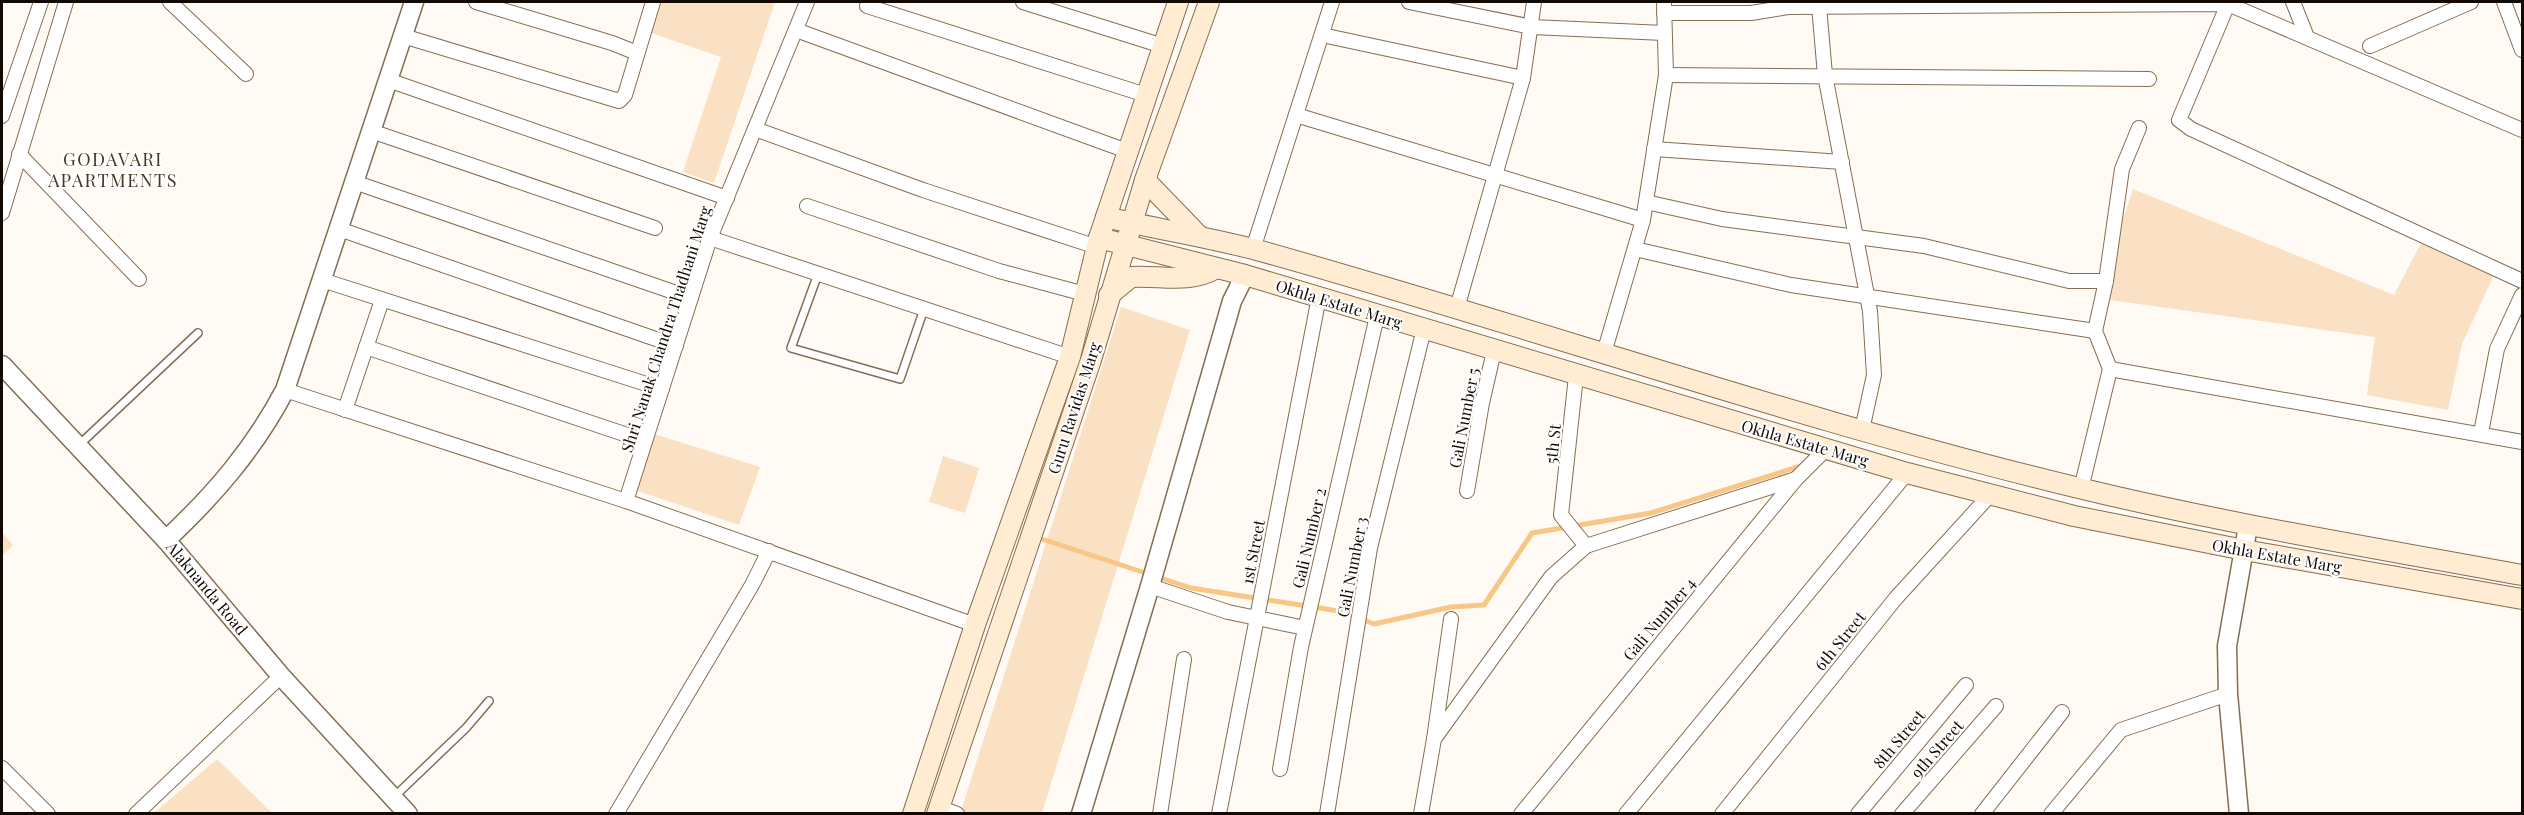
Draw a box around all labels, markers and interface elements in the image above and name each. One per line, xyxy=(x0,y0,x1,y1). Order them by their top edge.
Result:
district label: GODAVARI APARTMENTS xyxy=(47,147,178,192)
street label: Shri Nanak Chandra Thadhani Marg xyxy=(616,202,716,455)
street label: Okhla Estate Marg xyxy=(1273,274,1406,333)
street label: Guru Ravidas Marg xyxy=(1042,339,1105,476)
street label: Gali Number 5 xyxy=(1444,366,1483,470)
street label: Okhla Estate Marg xyxy=(1739,414,1872,471)
street label: 5th St xyxy=(1540,423,1565,465)
street label: Gali Number 2 xyxy=(1287,486,1330,590)
street label: Gali Number 3 xyxy=(1331,515,1372,619)
street label: 1st Street xyxy=(1236,517,1269,586)
street label: Okhla Estate Marg xyxy=(2211,534,2344,577)
street label: Alaknanda Road xyxy=(161,536,253,639)
street label: Gali Number 4 xyxy=(1618,573,1700,665)
street label: 6th Street xyxy=(1809,607,1870,675)
street label: 8th Street xyxy=(1868,705,1929,772)
street label: 9th Street xyxy=(1906,715,1968,782)

